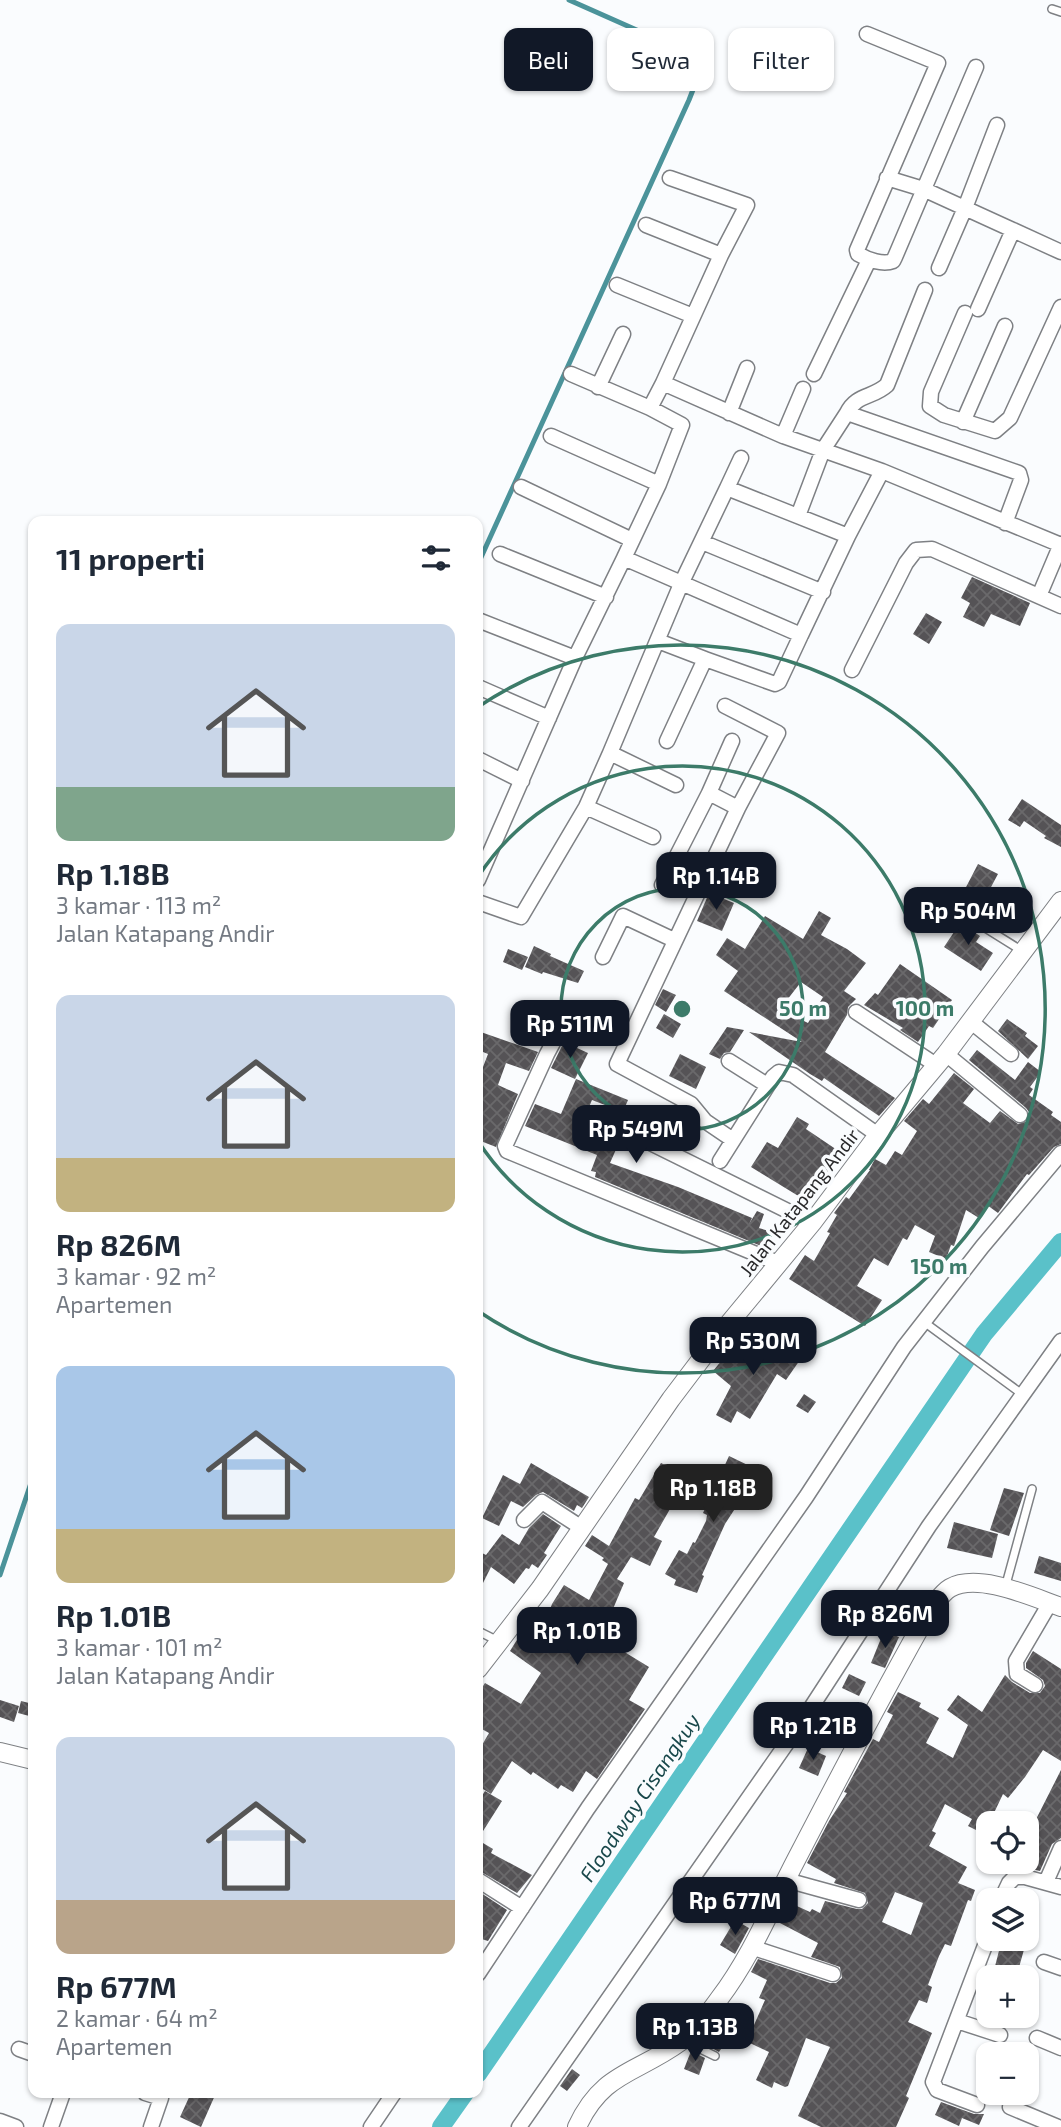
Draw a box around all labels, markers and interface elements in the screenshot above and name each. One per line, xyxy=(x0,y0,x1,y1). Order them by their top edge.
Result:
chip: Beli xyxy=(504,28,593,91)
chip: Sewa xyxy=(607,28,714,91)
chip: Filter xyxy=(728,28,834,91)
icon: filters xyxy=(417,539,455,577)
text: 11 properti xyxy=(56,540,205,576)
icon: home xyxy=(193,670,319,796)
pin: Rp 1.14B xyxy=(644,852,788,912)
text: Rp 1.18B xyxy=(56,855,170,891)
text: Rp 1.14B xyxy=(672,861,760,889)
pin: Rp 504M xyxy=(903,888,1033,947)
text: 3 kamar · 113 m² xyxy=(56,891,221,919)
text: Rp 504M xyxy=(920,896,1016,924)
text: Jalan Katapang Andir xyxy=(56,919,275,947)
text: 50 m xyxy=(779,995,827,1020)
text: 100 m xyxy=(896,995,954,1020)
centre of rings xyxy=(670,997,694,1021)
pin: Rp 511M xyxy=(505,1000,635,1060)
text: Rp 511M xyxy=(526,1009,614,1037)
icon: home xyxy=(193,1041,319,1167)
pin: Rp 549M xyxy=(571,1106,701,1165)
text: Rp 549M xyxy=(588,1114,684,1142)
street label: Jalan Katapang Andir xyxy=(734,1123,864,1280)
text: Rp 826M xyxy=(56,1226,181,1262)
text: 150 m xyxy=(911,1253,967,1278)
text: 3 kamar · 92 m² xyxy=(56,1262,216,1290)
text: Apartemen xyxy=(56,1290,172,1318)
pin: Rp 530M xyxy=(688,1318,818,1377)
text: Rp 530M xyxy=(706,1326,800,1354)
icon: home xyxy=(193,1412,319,1538)
pin: Rp 1.18B xyxy=(641,1464,785,1524)
text: Rp 1.18B xyxy=(669,1473,757,1501)
pin: Rp 826M xyxy=(820,1590,950,1650)
text: Rp 1.01B xyxy=(56,1597,171,1633)
text: Rp 826M xyxy=(837,1599,933,1627)
pin: Rp 1.01B xyxy=(505,1608,649,1667)
text: Rp 1.01B xyxy=(533,1616,621,1644)
text: 3 kamar · 101 m² xyxy=(56,1633,222,1661)
text: Jalan Katapang Andir xyxy=(56,1661,275,1689)
pin: Rp 1.21B xyxy=(741,1702,885,1762)
water label: Floodway Cisangkuy xyxy=(574,1708,705,1886)
text: Rp 1.21B xyxy=(769,1711,857,1739)
icon: home xyxy=(193,1783,319,1909)
map controls xyxy=(976,1811,1039,2105)
button: locate xyxy=(976,1811,1039,1874)
pin: Rp 677M xyxy=(670,1878,800,1937)
text: Rp 677M xyxy=(689,1886,781,1914)
button: layers xyxy=(976,1888,1039,1951)
button: + xyxy=(976,1965,1039,2028)
text: Rp 677M xyxy=(56,1968,177,2004)
text: 2 kamar · 64 m² xyxy=(56,2004,218,2032)
pin: Rp 1.13B xyxy=(623,2004,767,2063)
text: Rp 1.13B xyxy=(652,2012,738,2040)
text: Apartemen xyxy=(56,2032,172,2060)
button: − xyxy=(976,2042,1039,2105)

